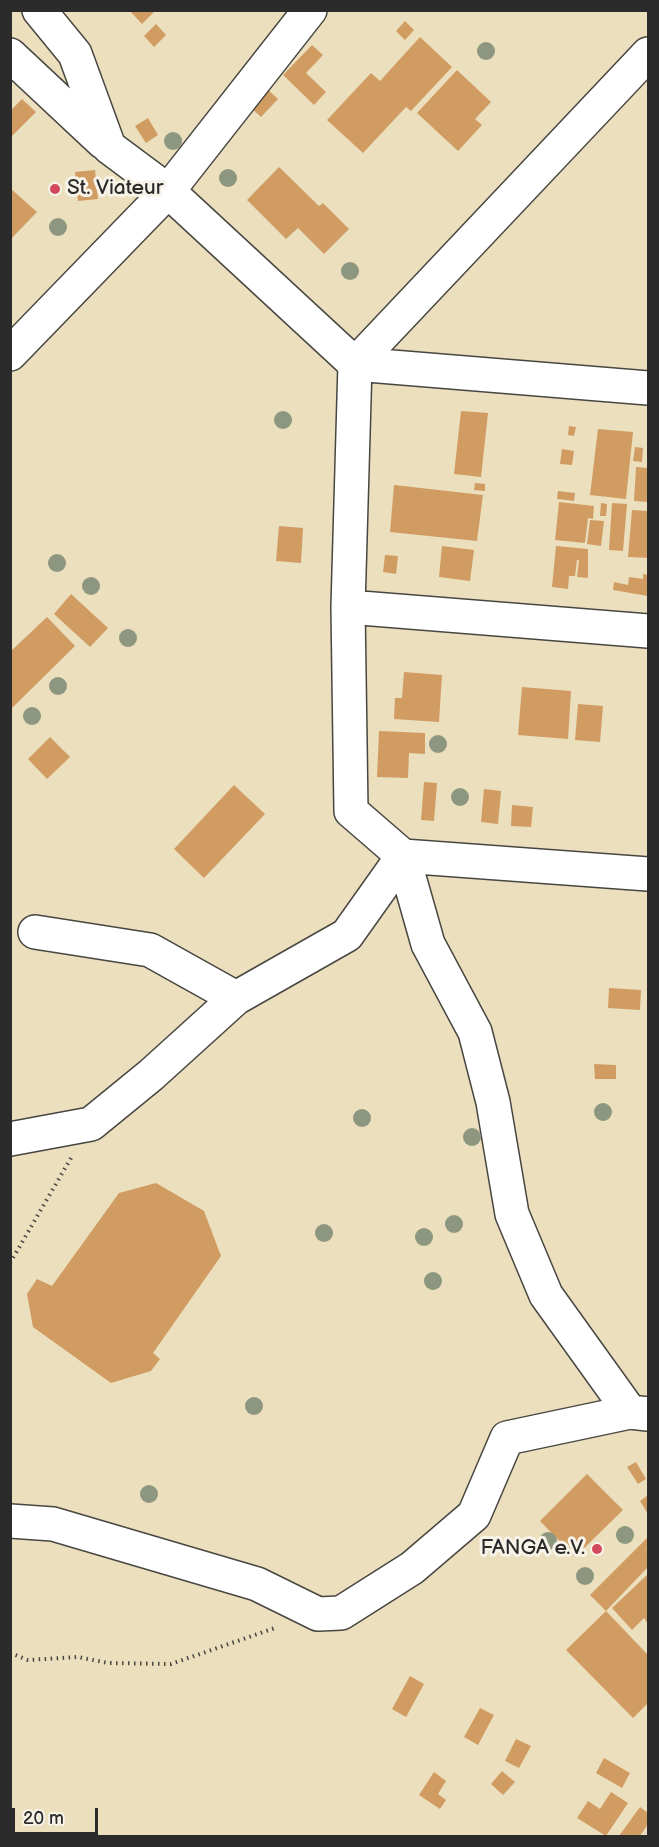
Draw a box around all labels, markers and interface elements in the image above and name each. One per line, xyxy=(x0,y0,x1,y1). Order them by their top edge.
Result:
place label: St. Viateur xyxy=(67,176,163,202)
marker: St. Viateur xyxy=(48,182,62,196)
place label: FANGA e.V. xyxy=(480,1536,585,1562)
marker: FANGA e.V. xyxy=(590,1542,604,1556)
scale bar xyxy=(15,1796,100,1834)
text: 20 m xyxy=(23,1808,64,1829)

